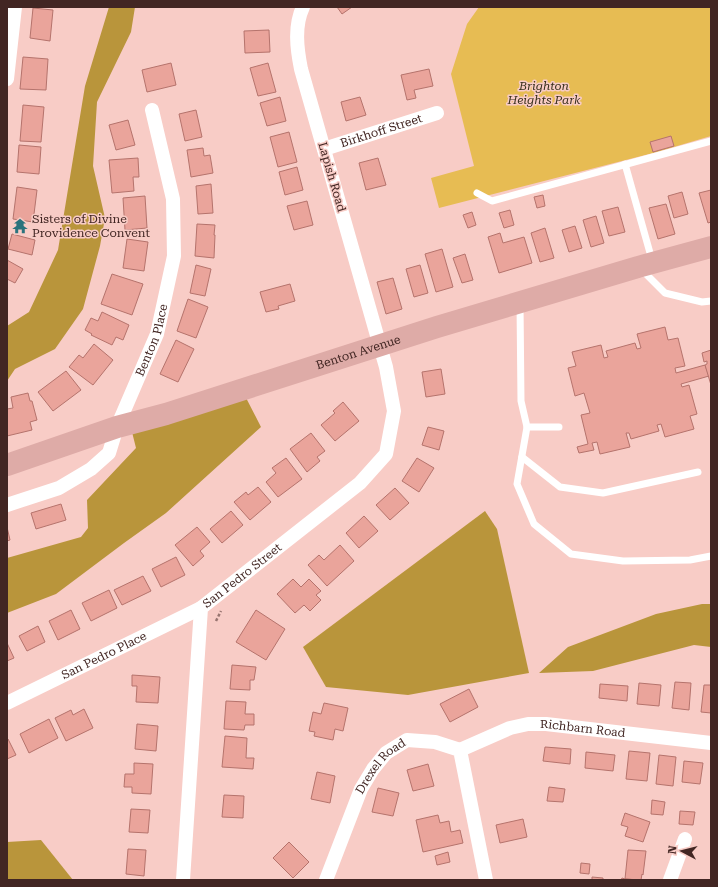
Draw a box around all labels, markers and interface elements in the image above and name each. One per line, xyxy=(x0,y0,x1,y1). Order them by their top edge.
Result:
park label: Brighton Heights Park xyxy=(506,79,581,107)
street label: Birkhoff Street xyxy=(338,111,424,150)
street label: Lapish Road xyxy=(315,141,349,214)
place label: Sisters of Divine Providence Convent xyxy=(32,212,151,240)
temple icon: Sisters of Divine Providence Convent xyxy=(11,217,29,235)
street label: Benton Place xyxy=(133,302,170,379)
street label: Benton Avenue xyxy=(314,332,403,372)
street label: San Pedro Street xyxy=(200,540,285,611)
street label: San Pedro Place xyxy=(59,629,149,682)
street label: Richbarn Road xyxy=(540,717,626,740)
street label: Drexel Road xyxy=(353,736,408,796)
north arrow xyxy=(662,831,702,871)
text: N xyxy=(666,844,680,855)

